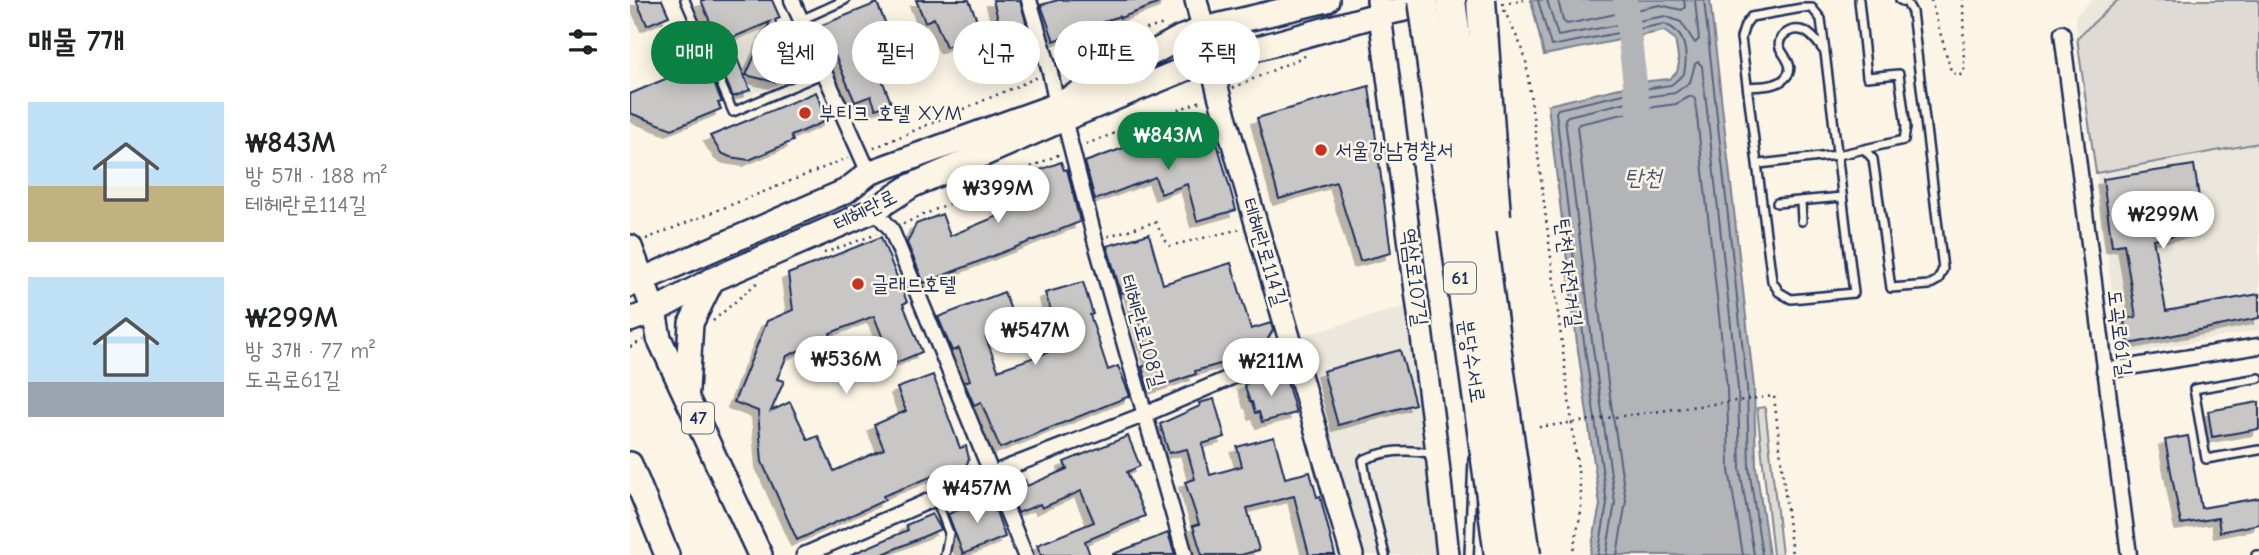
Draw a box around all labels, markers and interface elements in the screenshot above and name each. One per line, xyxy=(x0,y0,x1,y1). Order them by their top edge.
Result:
chip: 매매 xyxy=(651,21,738,84)
chip: 월세 xyxy=(752,21,838,84)
chip: 필터 xyxy=(852,21,939,84)
chip: 신규 xyxy=(953,21,1040,84)
chip: 아파트 xyxy=(1054,21,1159,84)
chip: 주택 xyxy=(1173,21,1260,84)
icon: filters xyxy=(564,23,602,61)
text: 매물 7개 xyxy=(28,24,125,59)
place label: 부티크 호텔 XYM xyxy=(819,101,962,125)
marker: 부티크 호텔 XYM xyxy=(797,105,813,121)
pin: ₩843M xyxy=(1119,113,1217,172)
text: ₩843M xyxy=(1133,121,1203,148)
text: ₩843M xyxy=(245,125,336,160)
icon: home xyxy=(84,130,168,214)
place label: 서울강남경찰서 xyxy=(1335,138,1453,162)
marker: 서울강남경찰서 xyxy=(1313,142,1329,158)
text: 방 5개 · 188 m² xyxy=(245,162,387,189)
water label: 탄천 xyxy=(1624,164,1664,191)
pin: ₩399M xyxy=(949,166,1047,225)
text: ₩399M xyxy=(962,174,1034,201)
street label: 테헤란로 xyxy=(829,184,901,236)
text: 테헤란로114길 xyxy=(245,191,367,218)
pin: ₩299M xyxy=(2114,191,2212,251)
street label: 테헤란로114길 xyxy=(1237,195,1293,309)
text: ₩299M xyxy=(2127,200,2199,227)
street label: 탄천 자전거길 xyxy=(1550,218,1588,328)
street label: 역삼로107길 xyxy=(1397,227,1433,328)
road number: 61 xyxy=(1444,262,1476,294)
place label: 글래드호텔 xyxy=(872,272,957,296)
street label: 테헤란로108길 xyxy=(1115,272,1171,390)
marker: 글래드호텔 xyxy=(850,276,866,292)
street label: 도곡로61길 xyxy=(2103,288,2137,378)
text: ₩299M xyxy=(245,300,338,335)
icon: home xyxy=(84,305,168,389)
pin: ₩547M xyxy=(986,308,1084,367)
text: ₩547M xyxy=(1000,316,1070,343)
street label: 분당수서로 xyxy=(1454,317,1490,405)
pin: ₩536M xyxy=(797,336,895,396)
text: 방 3개 · 77 m² xyxy=(245,337,375,364)
pin: ₩211M xyxy=(1222,338,1320,398)
text: ₩536M xyxy=(810,345,882,372)
text: ₩211M xyxy=(1238,347,1304,374)
text: 도곡로61길 xyxy=(245,366,341,393)
road number: 47 xyxy=(682,402,714,434)
pin: ₩457M xyxy=(928,466,1026,525)
text: ₩457M xyxy=(942,474,1012,501)

